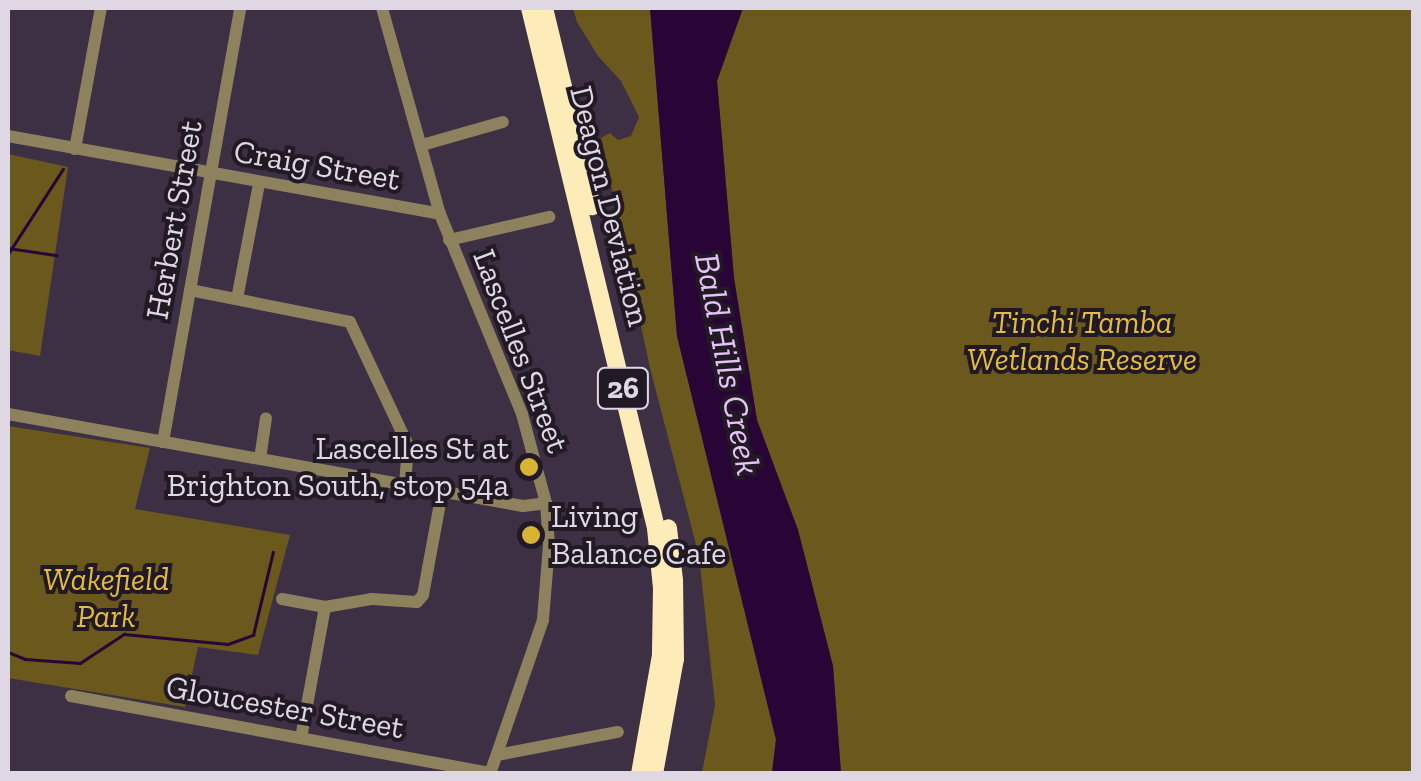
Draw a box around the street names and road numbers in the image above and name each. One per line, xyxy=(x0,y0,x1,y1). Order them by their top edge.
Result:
street label: Deagon Deviation xyxy=(562,82,658,330)
street label: Herbert Street xyxy=(138,118,210,322)
street label: Craig Street xyxy=(231,132,403,198)
street label: Lascelles Street xyxy=(465,244,577,458)
road number: 26 xyxy=(596,363,650,413)
street label: Gloucester Street xyxy=(163,667,407,747)

